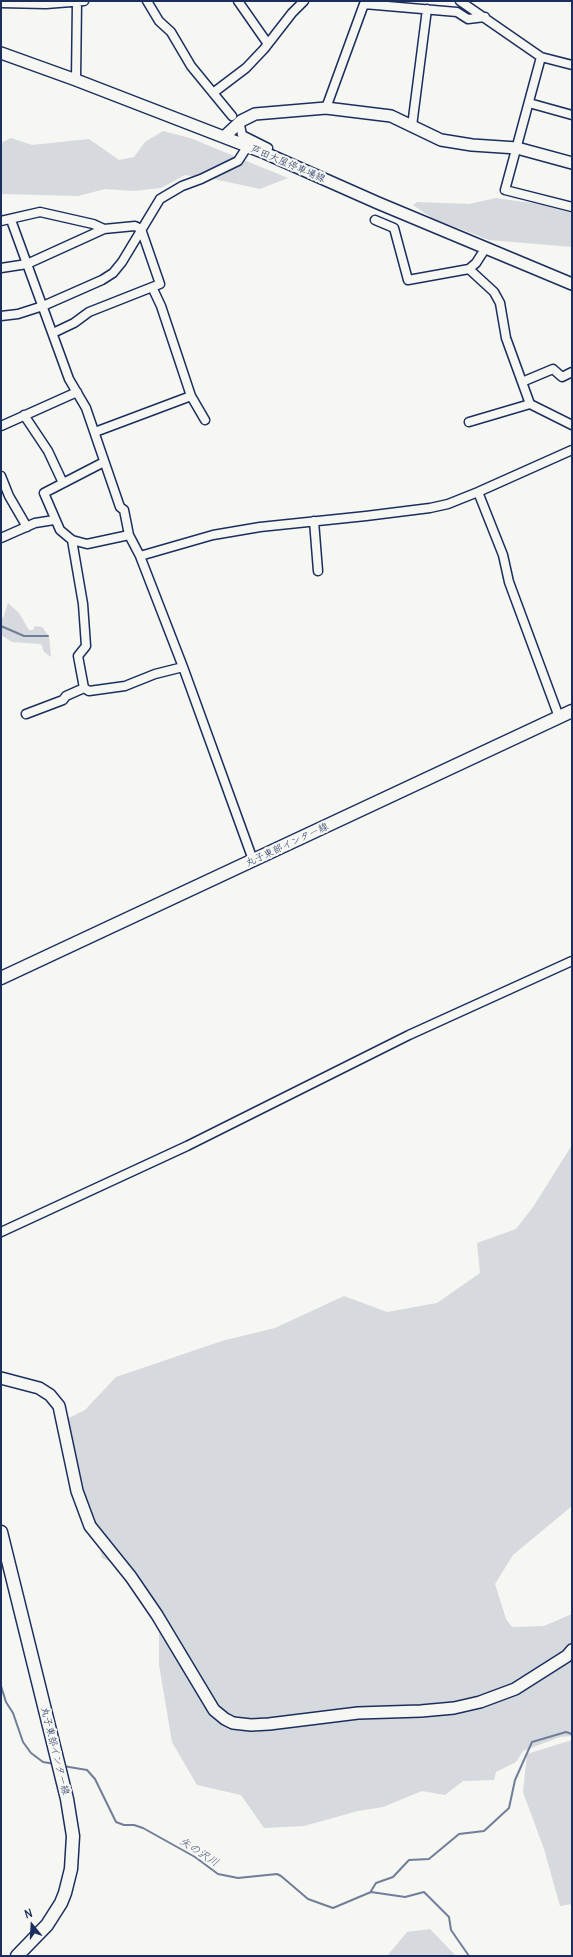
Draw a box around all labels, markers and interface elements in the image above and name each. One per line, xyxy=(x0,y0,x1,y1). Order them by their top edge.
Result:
street label: 芦田大屋停車場線 xyxy=(249,143,327,185)
street label: 丸子東部インター線 xyxy=(244,821,330,869)
street label: 丸子東部インター線 xyxy=(38,1706,72,1796)
water label: 矢の沢川 xyxy=(177,1834,221,1870)
north arrow xyxy=(12,1905,52,1945)
text: N xyxy=(23,1906,34,1921)

